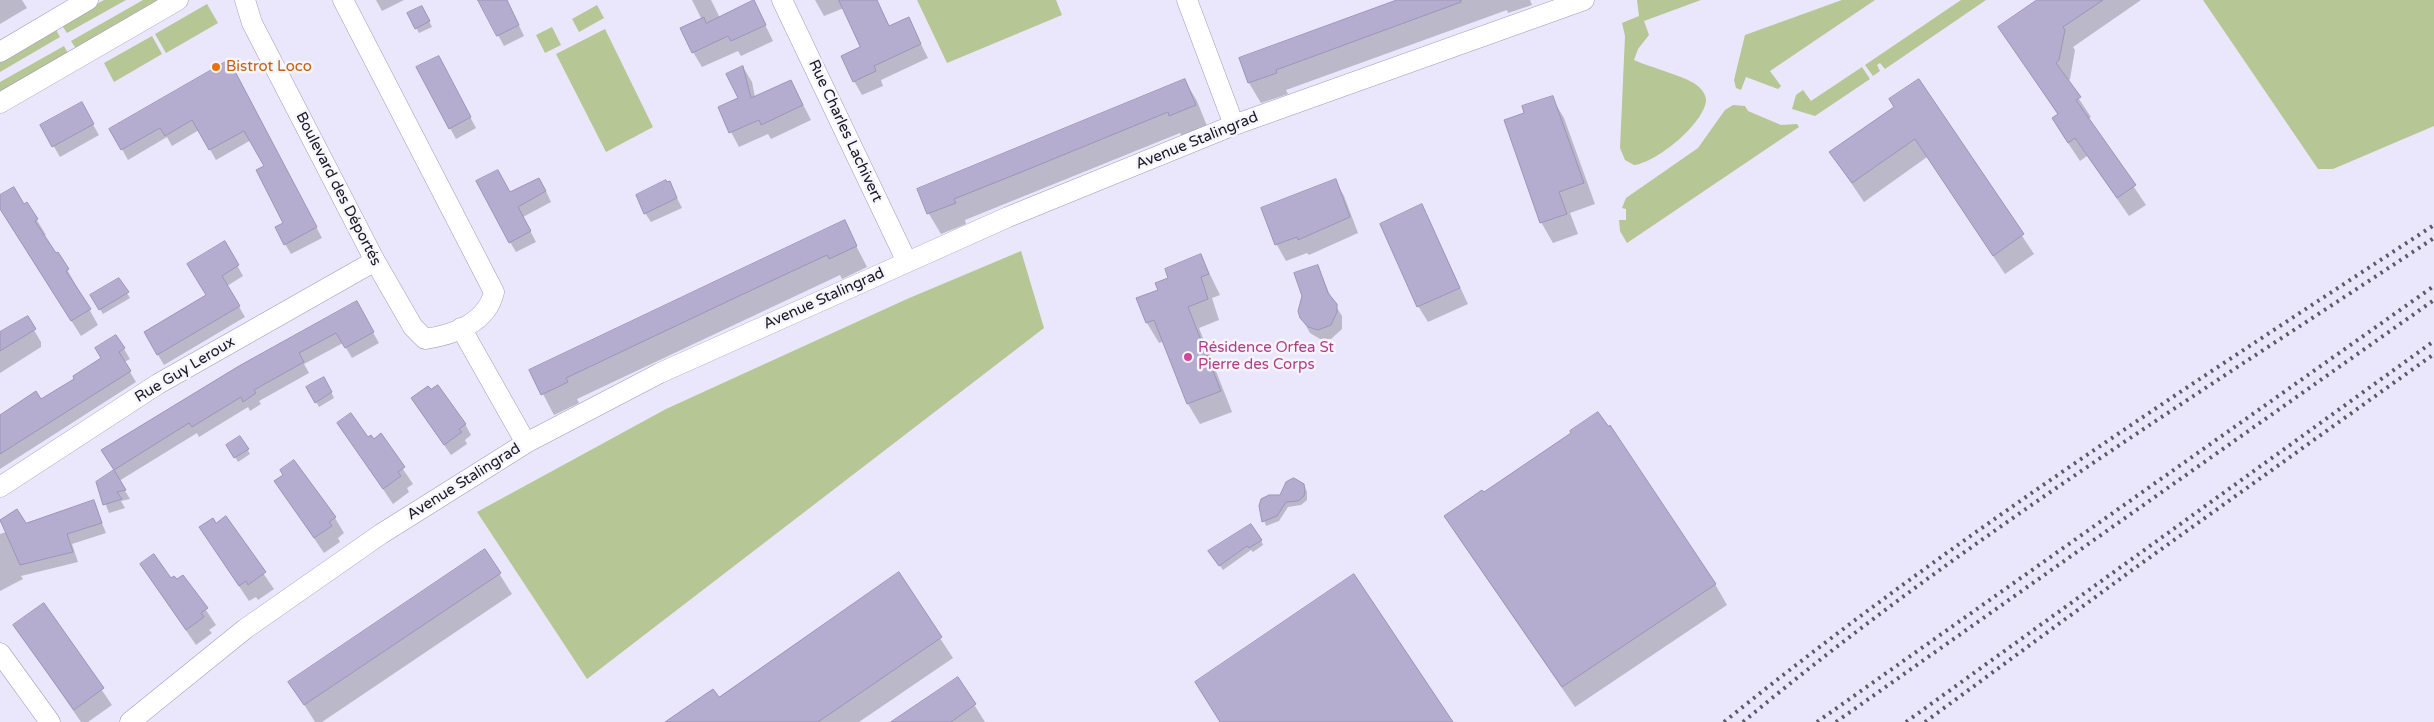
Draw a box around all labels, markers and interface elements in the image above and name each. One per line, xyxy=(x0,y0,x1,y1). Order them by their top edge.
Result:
street label: Rue Charles Lachivert xyxy=(804,57,886,205)
place label: Bistrot Loco xyxy=(226,58,312,76)
marker: Bistrot Loco xyxy=(210,61,222,73)
street label: Avenue Stalingrad xyxy=(1133,108,1261,174)
street label: Boulevard des Déportés xyxy=(291,109,385,269)
street label: Avenue Stalingrad xyxy=(761,264,887,334)
street label: Rue Guy Leroux xyxy=(132,333,238,407)
place label: Résidence Orfea St Pierre des Corps xyxy=(1198,339,1334,374)
marker: Résidence Orfea St Pierre des Corps xyxy=(1182,351,1194,363)
street label: Avenue Stalingrad xyxy=(404,440,524,524)

